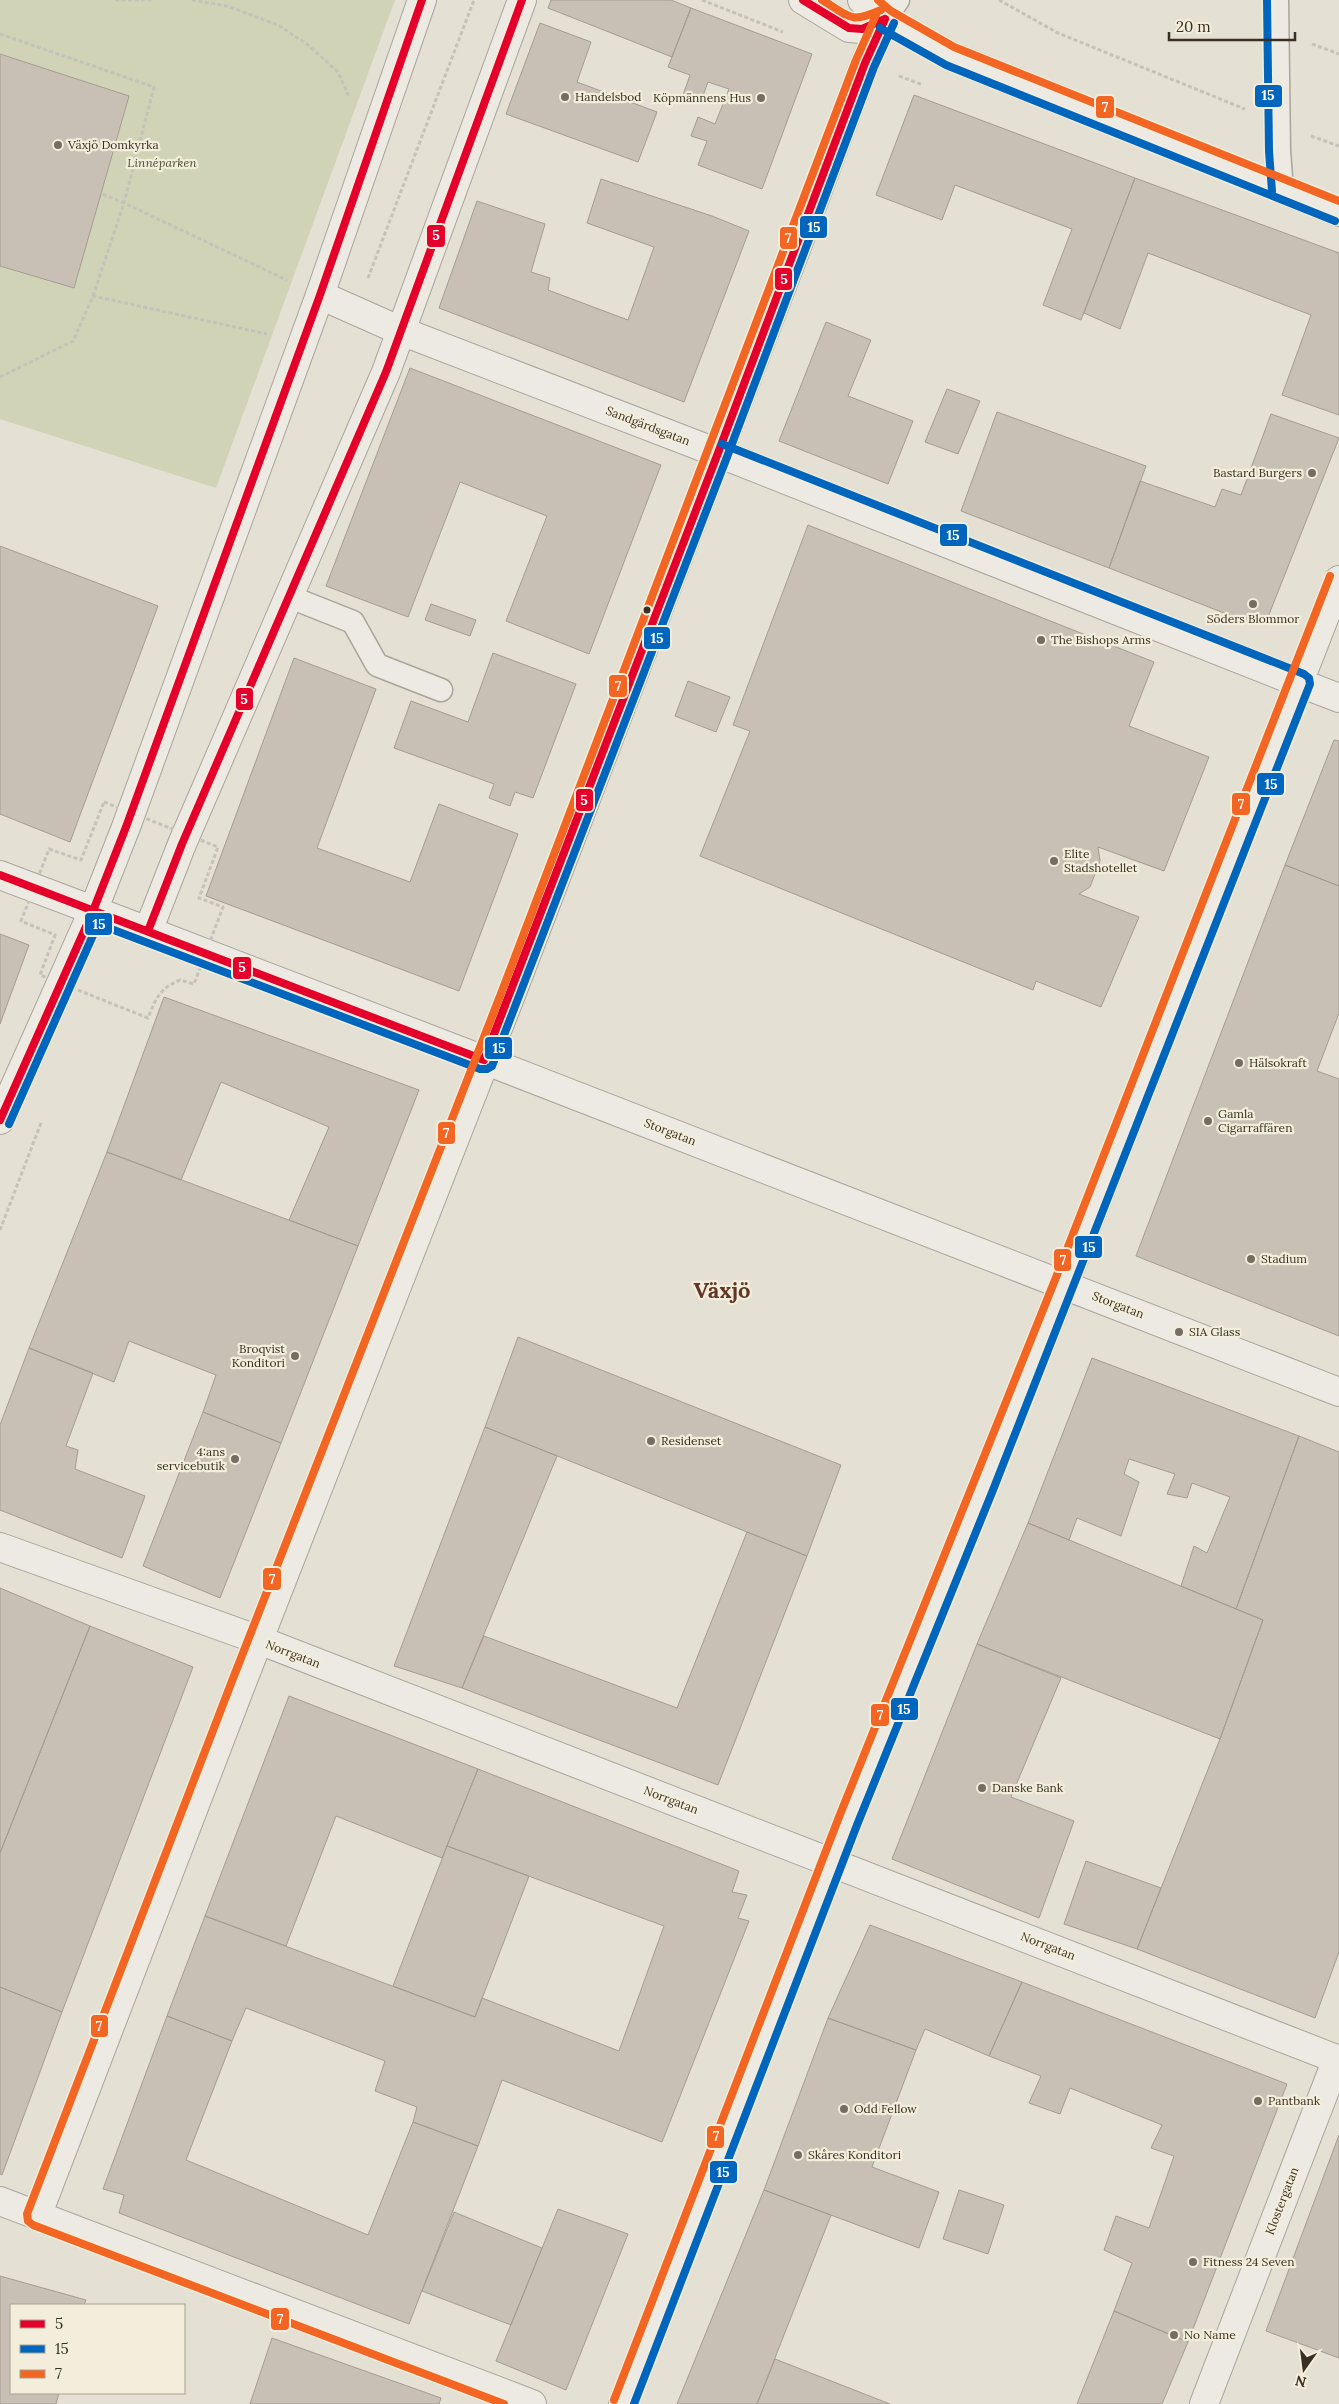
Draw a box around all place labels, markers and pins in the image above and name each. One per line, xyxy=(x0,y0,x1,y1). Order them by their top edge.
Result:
place label: Handelsbod xyxy=(575,89,641,104)
place label: Köpmännens Hus xyxy=(653,90,751,105)
marker: Handelsbod xyxy=(559,91,571,103)
marker: Köpmännens Hus xyxy=(755,92,767,104)
place label: Växjö Domkyrka xyxy=(67,137,159,152)
marker: Växjö Domkyrka xyxy=(52,139,64,151)
place label: Bastard Burgers xyxy=(1213,465,1302,480)
marker: Bastard Burgers xyxy=(1306,467,1318,479)
marker: Söders Blommor xyxy=(1247,598,1259,610)
unlabelled marker xyxy=(642,605,652,615)
place label: Söders Blommor xyxy=(1207,611,1300,626)
place label: The Bishops Arms xyxy=(1051,632,1151,647)
marker: The Bishops Arms xyxy=(1035,634,1047,646)
place label: Elite Stadshotellet xyxy=(1064,846,1138,875)
marker: Elite Stadshotellet xyxy=(1048,855,1060,867)
place label: Hälsokraft xyxy=(1249,1055,1307,1070)
marker: Hälsokraft xyxy=(1233,1057,1245,1069)
place label: Gamla Cigarraffären xyxy=(1218,1106,1292,1135)
marker: Gamla Cigarraffären xyxy=(1202,1115,1214,1127)
place label: Stadium xyxy=(1261,1251,1307,1266)
marker: Stadium xyxy=(1245,1253,1257,1265)
place label: SIA Glass xyxy=(1189,1324,1241,1339)
marker: SIA Glass xyxy=(1173,1326,1185,1338)
place label: Broqvist Konditori xyxy=(232,1341,285,1370)
marker: Broqvist Konditori xyxy=(289,1350,301,1362)
place label: Residenset xyxy=(661,1433,722,1448)
marker: Residenset xyxy=(645,1435,657,1447)
place label: 4:ans servicebutik xyxy=(157,1444,226,1473)
marker: 4:ans servicebutik xyxy=(229,1453,241,1465)
place label: Danske Bank xyxy=(992,1780,1064,1795)
marker: Danske Bank xyxy=(976,1782,988,1794)
place label: Pantbank xyxy=(1268,2093,1321,2108)
marker: Pantbank xyxy=(1252,2095,1264,2107)
place label: Odd Fellow xyxy=(854,2101,917,2116)
marker: Odd Fellow xyxy=(838,2103,850,2115)
place label: Skåres Konditori xyxy=(808,2147,901,2162)
marker: Skåres Konditori xyxy=(792,2149,804,2161)
place label: Fitness 24 Seven xyxy=(1203,2254,1295,2269)
marker: Fitness 24 Seven xyxy=(1187,2256,1199,2268)
place label: No Name xyxy=(1184,2327,1236,2342)
marker: No Name xyxy=(1168,2329,1180,2341)

